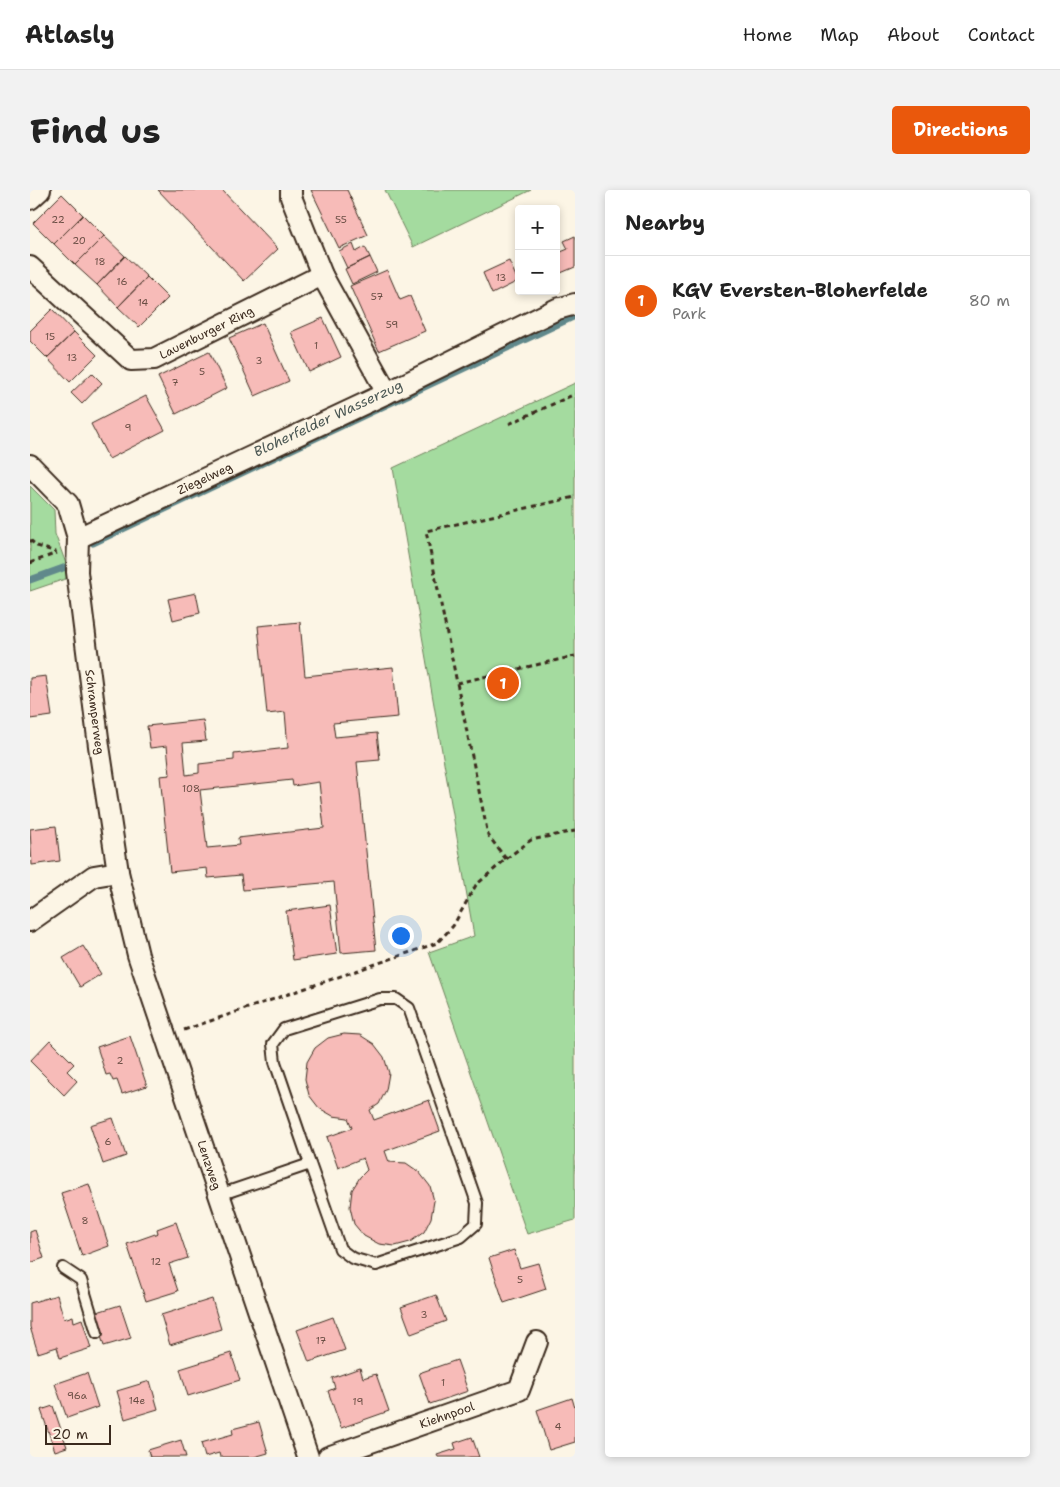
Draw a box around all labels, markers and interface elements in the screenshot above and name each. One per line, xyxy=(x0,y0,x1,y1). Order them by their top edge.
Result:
text: Atlasly xyxy=(25,19,115,51)
text: Home xyxy=(743,23,792,47)
text: Map xyxy=(820,23,859,47)
text: About xyxy=(887,23,940,47)
text: Contact xyxy=(968,23,1035,47)
button: Directions xyxy=(892,106,1030,154)
text: Find us xyxy=(30,107,161,154)
map controls xyxy=(515,205,560,295)
button: + xyxy=(515,205,560,250)
text: Nearby xyxy=(625,209,705,237)
house number: 22 xyxy=(51,213,65,226)
house number: 55 xyxy=(335,213,347,226)
house number: 20 xyxy=(72,234,86,247)
button: − xyxy=(515,250,560,295)
house number: 18 xyxy=(94,255,106,268)
house number: 13 xyxy=(496,271,506,284)
house number: 16 xyxy=(117,275,127,288)
text: KGV Eversten-Bloherfelde xyxy=(672,278,928,303)
house number: 57 xyxy=(371,290,383,303)
text: 1 xyxy=(637,290,645,311)
text: 80 m xyxy=(969,290,1010,311)
house number: 14 xyxy=(138,296,148,309)
street label: Lauenburger Ring xyxy=(157,302,256,363)
text: Park xyxy=(672,303,706,324)
house number: 59 xyxy=(386,318,398,331)
house number: 15 xyxy=(45,330,55,343)
house number: 1 xyxy=(314,339,318,352)
house number: 13 xyxy=(67,351,77,364)
house number: 3 xyxy=(256,354,263,367)
house number: 5 xyxy=(199,365,205,378)
water label: Bloherfelder Wasserzug xyxy=(250,375,406,461)
house number: 7 xyxy=(172,376,179,389)
house number: 9 xyxy=(125,421,132,434)
street label: Ziegelweg xyxy=(175,459,235,498)
pin: 1 xyxy=(487,664,519,702)
street label: Schramperweg xyxy=(81,669,108,756)
house number: 108 xyxy=(182,782,200,795)
your location xyxy=(388,923,414,949)
house number: 2 xyxy=(117,1054,124,1067)
house number: 6 xyxy=(105,1135,112,1148)
street label: Lenzweg xyxy=(193,1138,225,1192)
house number: 8 xyxy=(82,1214,89,1227)
house number: 12 xyxy=(151,1255,161,1268)
house number: 5 xyxy=(517,1273,523,1286)
house number: 3 xyxy=(421,1308,428,1321)
house number: 17 xyxy=(316,1334,326,1347)
house number: 1 xyxy=(441,1376,445,1389)
house number: 96a xyxy=(67,1389,88,1402)
house number: 14e xyxy=(129,1394,146,1407)
house number: 19 xyxy=(353,1395,363,1408)
street label: Kiehnpool xyxy=(417,1398,477,1432)
house number: 4 xyxy=(555,1420,562,1433)
scale bar xyxy=(45,1422,111,1445)
text: 20 m xyxy=(52,1425,88,1443)

